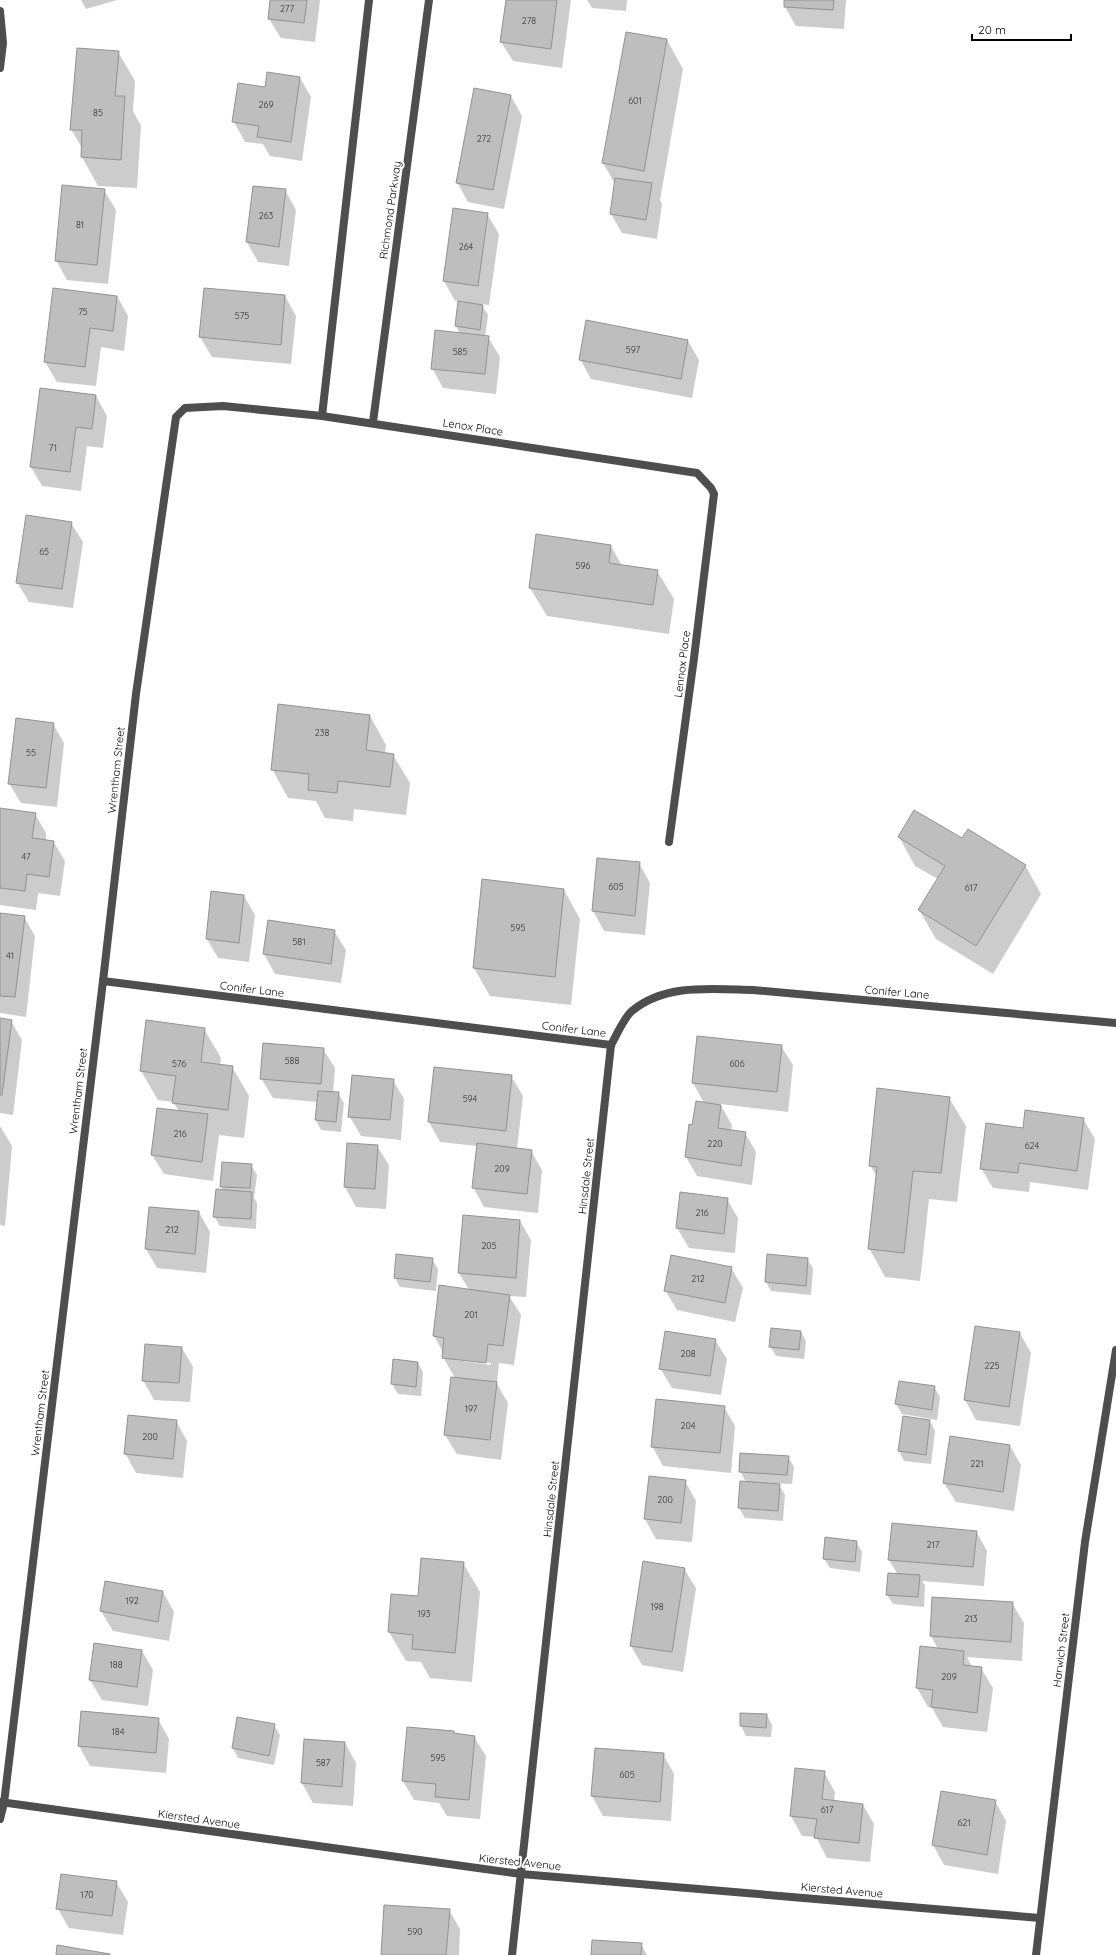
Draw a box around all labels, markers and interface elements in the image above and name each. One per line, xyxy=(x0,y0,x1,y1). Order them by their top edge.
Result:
house number: 277 xyxy=(280,3,294,14)
house number: 278 xyxy=(522,15,536,26)
scale bar xyxy=(972,16,1071,42)
text: 20 m xyxy=(978,22,1006,37)
house number: 601 xyxy=(628,95,642,106)
house number: 269 xyxy=(259,99,273,110)
house number: 85 xyxy=(93,107,103,118)
house number: 272 xyxy=(477,133,491,144)
street label: Richmond Parkway xyxy=(376,160,404,260)
house number: 263 xyxy=(259,210,274,221)
house number: 81 xyxy=(76,219,84,230)
house number: 264 xyxy=(459,241,474,252)
house number: 75 xyxy=(78,306,88,317)
house number: 575 xyxy=(235,310,249,321)
house number: 597 xyxy=(626,344,641,355)
house number: 585 xyxy=(453,346,467,357)
street label: Lenox Place xyxy=(442,415,504,439)
house number: 71 xyxy=(49,442,57,453)
house number: 65 xyxy=(39,546,49,557)
house number: 596 xyxy=(576,560,591,571)
street label: Lennox Place xyxy=(671,630,693,698)
street label: Wrentham Street xyxy=(104,726,128,814)
house number: 238 xyxy=(315,727,329,738)
house number: 55 xyxy=(26,747,36,758)
house number: 47 xyxy=(21,851,31,862)
house number: 605 xyxy=(608,881,624,892)
house number: 617 xyxy=(965,882,978,893)
house number: 595 xyxy=(511,922,526,933)
house number: 581 xyxy=(292,936,306,947)
house number: 41 xyxy=(6,950,14,961)
street label: Conifer Lane xyxy=(219,978,285,1000)
street label: Conifer Lane xyxy=(864,982,930,1002)
street label: Conifer Lane xyxy=(541,1018,607,1040)
street label: Wrentham Street xyxy=(66,1047,90,1135)
house number: 588 xyxy=(285,1055,299,1066)
house number: 576 xyxy=(172,1058,186,1069)
house number: 606 xyxy=(729,1058,745,1069)
house number: 594 xyxy=(463,1093,478,1104)
house number: 216 xyxy=(173,1128,187,1139)
street label: Hinsdale Street xyxy=(575,1137,597,1215)
house number: 220 xyxy=(707,1138,723,1149)
house number: 624 xyxy=(1025,1140,1039,1151)
house number: 209 xyxy=(494,1163,510,1174)
house number: 216 xyxy=(695,1207,709,1218)
house number: 212 xyxy=(165,1224,179,1235)
house number: 205 xyxy=(481,1240,497,1251)
house number: 212 xyxy=(691,1273,705,1284)
house number: 201 xyxy=(464,1309,478,1320)
house number: 208 xyxy=(680,1348,696,1359)
house number: 225 xyxy=(985,1360,1000,1371)
street label: Wrentham Street xyxy=(28,1369,52,1457)
house number: 197 xyxy=(465,1403,478,1414)
house number: 204 xyxy=(680,1420,696,1431)
house number: 200 xyxy=(142,1431,158,1442)
house number: 221 xyxy=(970,1458,984,1469)
street label: Hinsdale Street xyxy=(540,1460,562,1538)
house number: 200 xyxy=(657,1494,673,1505)
house number: 217 xyxy=(927,1539,940,1550)
house number: 192 xyxy=(125,1595,139,1606)
house number: 198 xyxy=(650,1601,664,1612)
house number: 193 xyxy=(417,1608,431,1619)
street label: Harwich Street xyxy=(1049,1612,1073,1688)
house number: 213 xyxy=(964,1613,978,1624)
house number: 188 xyxy=(109,1659,123,1670)
house number: 209 xyxy=(941,1671,957,1682)
house number: 184 xyxy=(112,1726,125,1737)
house number: 595 xyxy=(431,1752,446,1763)
house number: 587 xyxy=(316,1757,330,1768)
house number: 605 xyxy=(619,1769,635,1780)
house number: 617 xyxy=(821,1804,834,1815)
street label: Kiersted Avenue xyxy=(157,1806,241,1832)
house number: 621 xyxy=(957,1817,971,1828)
street label: Kiersted Avenue xyxy=(478,1851,562,1873)
street label: Kiersted Avenue xyxy=(800,1879,884,1901)
house number: 170 xyxy=(80,1889,94,1900)
house number: 590 xyxy=(407,1926,423,1937)

